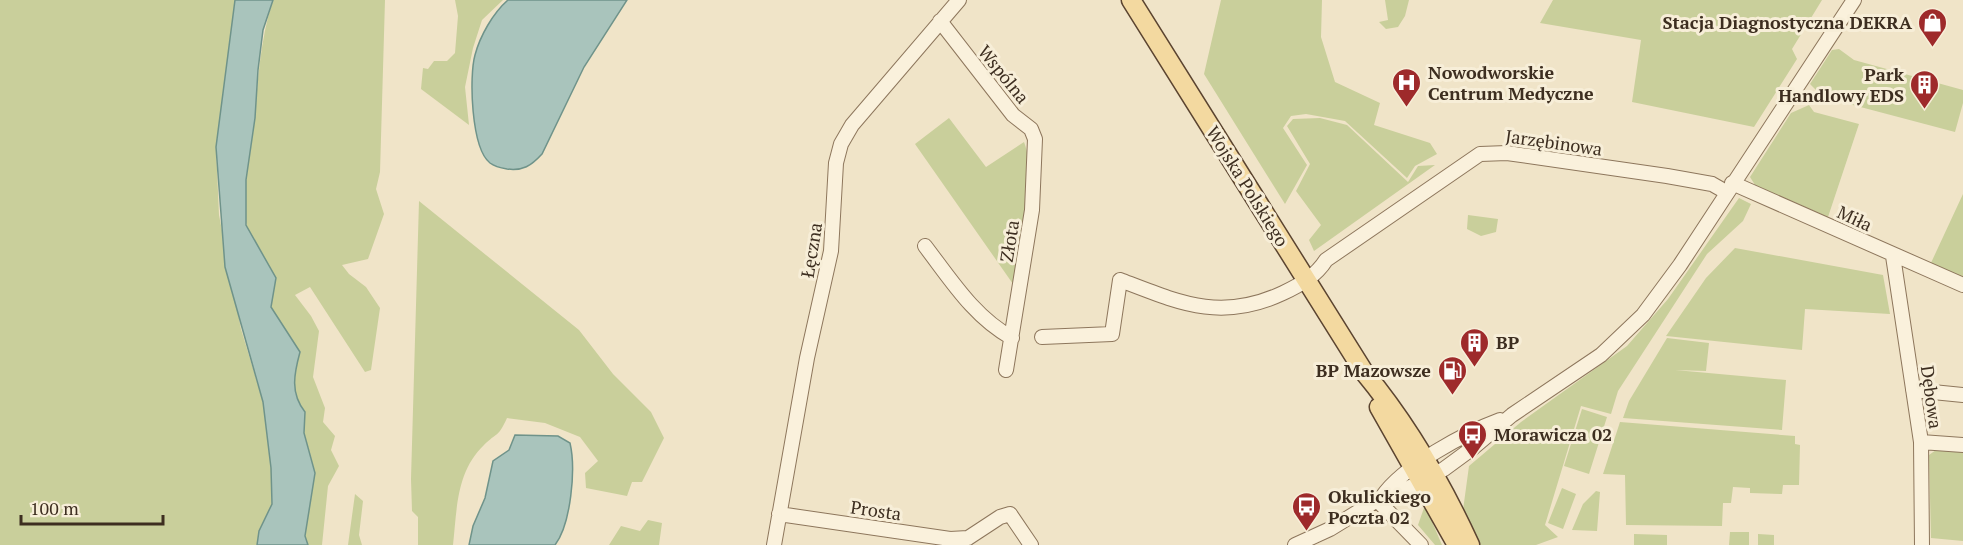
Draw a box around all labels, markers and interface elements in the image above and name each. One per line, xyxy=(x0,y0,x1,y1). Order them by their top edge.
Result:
shop icon: Stacja Diagnostyczna DEKRA xyxy=(1917,6,1949,48)
place label: Stacja Diagnostyczna DEKRA xyxy=(1662,10,1913,34)
street label: Wspólna xyxy=(973,40,1035,108)
place label: Nowodworskie Centrum Medyczne xyxy=(1428,60,1594,105)
place label: Park Handlowy EDS xyxy=(1778,62,1904,107)
hospital icon: Nowodworskie Centrum Medyczne xyxy=(1391,66,1423,108)
building icon: Park Handlowy EDS xyxy=(1909,68,1941,110)
street label: Wojska Polskiego xyxy=(1201,121,1295,251)
street label: Jarzębinowa xyxy=(1504,123,1604,161)
street label: Miła xyxy=(1834,200,1876,236)
street label: Złota xyxy=(994,218,1024,264)
street label: Łęczna xyxy=(795,221,827,279)
building icon: BP xyxy=(1459,326,1491,368)
place label: BP xyxy=(1496,330,1520,354)
fuel station icon: BP Mazowsze xyxy=(1436,354,1468,396)
place label: BP Mazowsze xyxy=(1316,358,1431,382)
street label: Dębowa xyxy=(1916,364,1948,430)
bus stop icon: Morawicza 02 xyxy=(1457,418,1489,460)
place label: Morawicza 02 xyxy=(1494,422,1612,446)
place label: Okulickiego Poczta 02 xyxy=(1328,484,1431,529)
scale bar xyxy=(21,488,164,526)
bus stop icon: Okulickiego Poczta 02 xyxy=(1291,490,1323,532)
street label: Prosta xyxy=(849,495,903,525)
text: 100 m xyxy=(30,496,79,520)

